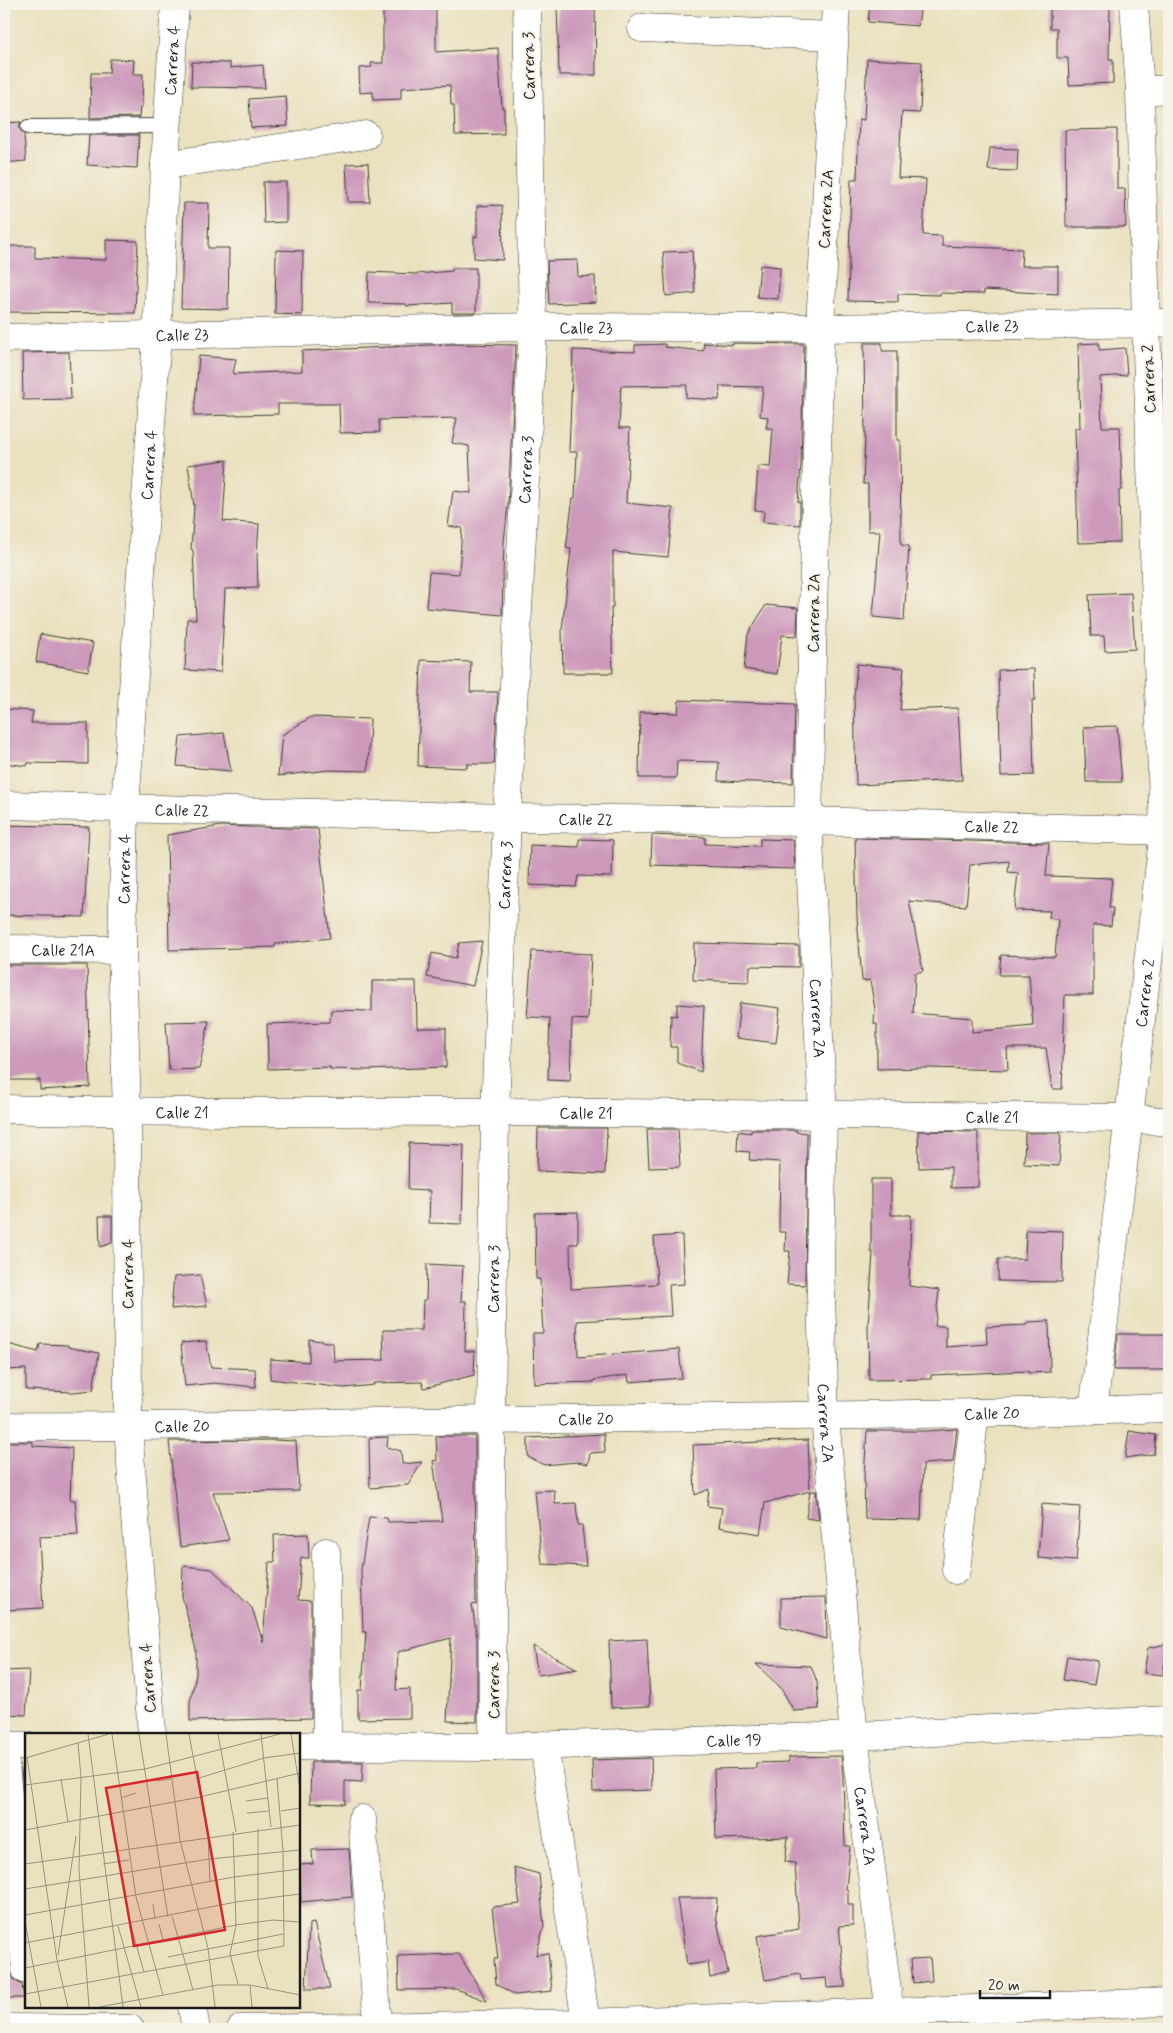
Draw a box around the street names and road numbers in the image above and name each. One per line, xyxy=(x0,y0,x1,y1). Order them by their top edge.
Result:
street label: Carrera 4 xyxy=(160,25,186,96)
street label: Carrera 3 xyxy=(518,32,541,100)
street label: Carrera 2A xyxy=(814,169,839,249)
street label: Calle 23 xyxy=(965,316,1019,338)
street label: Calle 23 xyxy=(559,318,613,339)
street label: Calle 23 xyxy=(155,325,209,347)
street label: Carrera 2 xyxy=(1138,344,1161,414)
street label: Carrera 4 xyxy=(137,429,163,501)
street label: Carrera 3 xyxy=(515,435,539,505)
street label: Carrera 2A xyxy=(803,573,826,653)
street label: Calle 22 xyxy=(154,800,210,822)
street label: Calle 22 xyxy=(558,810,613,831)
street label: Calle 22 xyxy=(964,816,1020,839)
street label: Carrera 4 xyxy=(114,834,136,905)
street label: Carrera 3 xyxy=(494,841,518,910)
street label: Calle 21A xyxy=(31,940,95,962)
street label: Carrera 2 xyxy=(1131,958,1160,1029)
street label: Carrera 2A xyxy=(804,978,829,1059)
street label: Calle 21 xyxy=(155,1103,209,1124)
street label: Calle 21 xyxy=(559,1103,613,1125)
street label: Calle 21 xyxy=(965,1107,1019,1129)
street label: Carrera 4 xyxy=(118,1239,139,1309)
street label: Carrera 3 xyxy=(483,1245,505,1313)
street label: Carrera 2A xyxy=(812,1383,838,1464)
street label: Calle 20 xyxy=(964,1403,1020,1425)
street label: Calle 20 xyxy=(558,1409,614,1431)
street label: Calle 20 xyxy=(154,1416,210,1438)
street label: Carrera 4 xyxy=(136,1642,161,1714)
street label: Carrera 3 xyxy=(484,1651,505,1719)
street label: Calle 19 xyxy=(706,1730,762,1752)
street label: Carrera 2A xyxy=(849,1785,880,1867)

